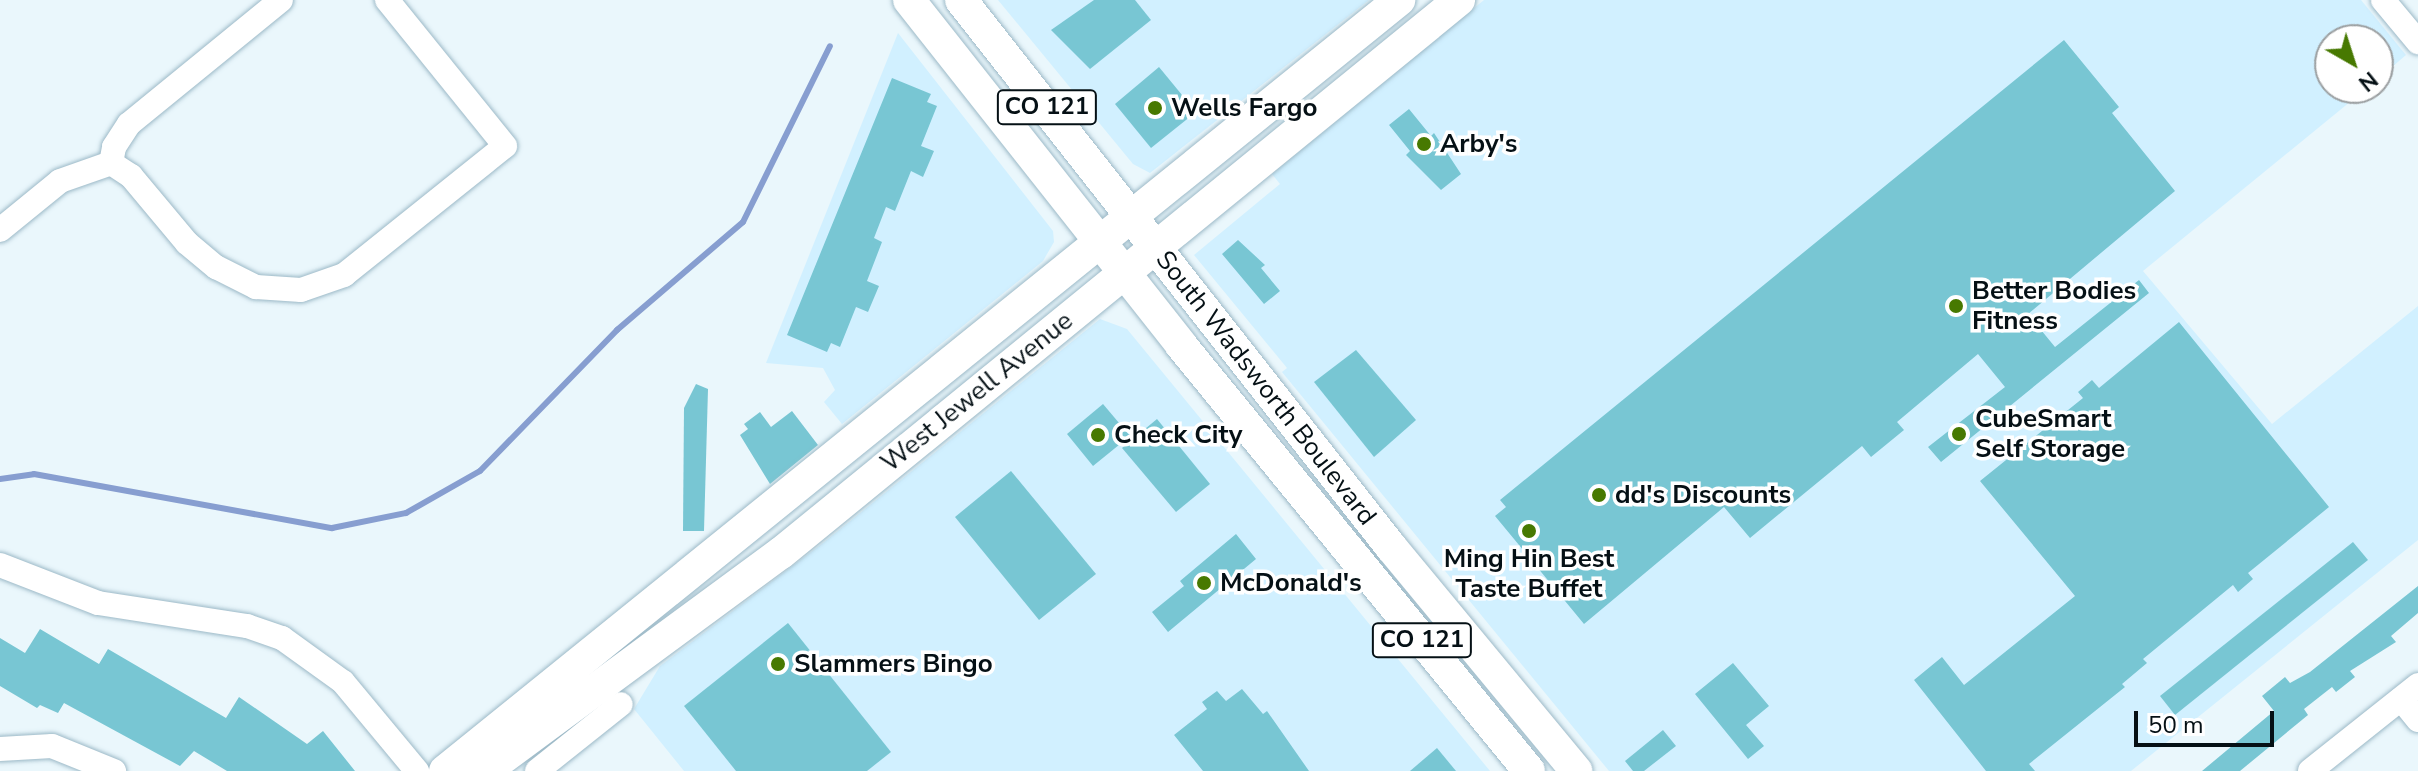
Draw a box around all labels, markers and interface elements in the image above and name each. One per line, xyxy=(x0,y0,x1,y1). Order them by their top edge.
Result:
north arrow xyxy=(2314,24,2394,104)
text: N xyxy=(2352,64,2384,98)
road number: CO 121 xyxy=(995,87,1099,127)
place label: Wells Fargo xyxy=(1171,92,1318,124)
marker: Wells Fargo xyxy=(1146,99,1164,117)
place label: Arby's xyxy=(1440,128,1518,160)
marker: Arby's xyxy=(1415,135,1433,153)
street label: South Wadsworth Boulevard xyxy=(1149,245,1383,531)
place label: Better Bodies Fitness xyxy=(1972,275,2136,336)
marker: Better Bodies Fitness xyxy=(1947,297,1965,315)
street label: West Jewell Avenue xyxy=(875,305,1079,479)
place label: CubeSmart Self Storage xyxy=(1975,403,2125,464)
place label: Check City xyxy=(1114,419,1242,451)
marker: CubeSmart Self Storage xyxy=(1950,425,1968,443)
marker: Check City xyxy=(1089,426,1107,444)
place label: dd's Discounts xyxy=(1615,479,1791,511)
marker: dd's Discounts xyxy=(1590,486,1608,504)
marker: Ming Hin Best Taste Buffet xyxy=(1520,522,1538,540)
place label: Ming Hin Best Taste Buffet xyxy=(1444,543,1614,604)
place label: McDonald's xyxy=(1220,567,1362,599)
marker: McDonald's xyxy=(1195,574,1213,592)
road number: CO 121 xyxy=(1370,620,1474,660)
place label: Slammers Bingo xyxy=(794,648,993,680)
marker: Slammers Bingo xyxy=(769,655,787,673)
scale bar xyxy=(2138,695,2278,745)
text: 50 m xyxy=(2148,709,2204,741)

